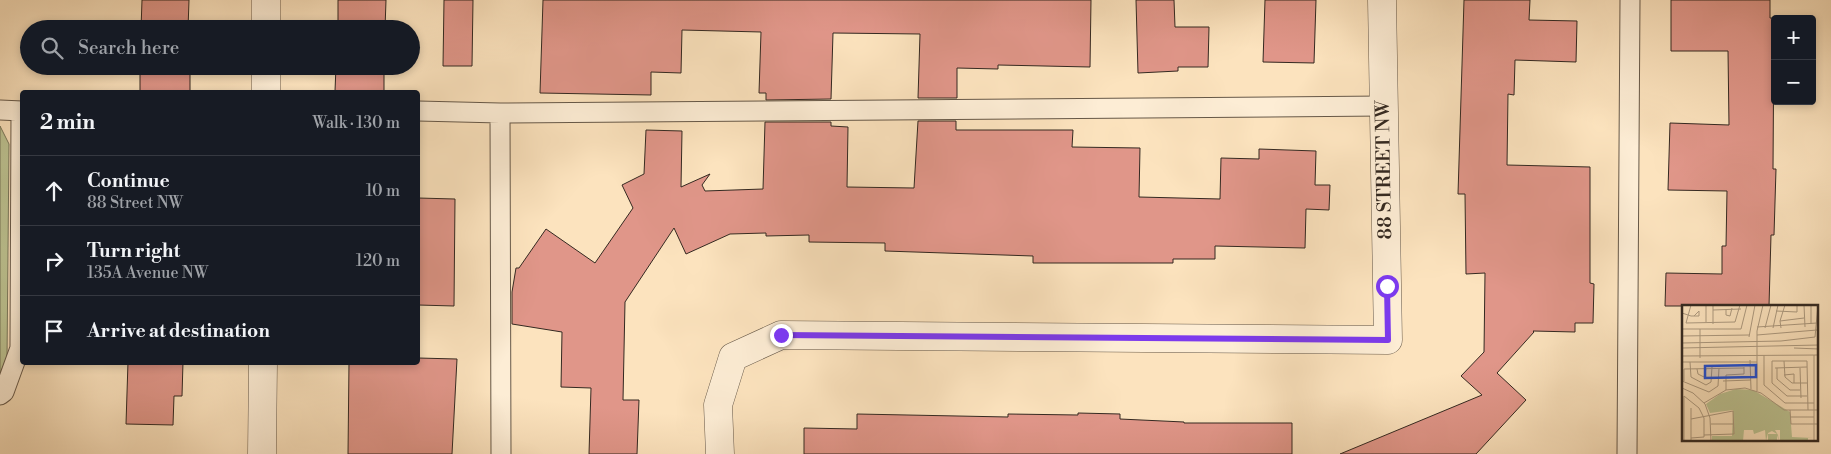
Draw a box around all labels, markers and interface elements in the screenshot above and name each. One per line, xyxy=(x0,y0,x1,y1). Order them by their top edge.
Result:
map controls xyxy=(1771,15,1816,105)
button: + xyxy=(1771,15,1816,60)
search box xyxy=(20,20,420,75)
icon: search xyxy=(38,34,66,62)
text: Search here xyxy=(78,36,179,60)
button: − xyxy=(1771,60,1816,105)
street label: 88 STREET NW xyxy=(1371,99,1397,240)
text: 2 min xyxy=(40,110,95,136)
text: Walk · 130 m xyxy=(312,113,400,133)
text: Continue xyxy=(87,169,170,193)
icon: ahead xyxy=(40,177,68,205)
text: 10 m xyxy=(366,181,400,201)
text: 88 Street NW xyxy=(87,193,183,213)
text: Turn right xyxy=(87,239,180,263)
icon: right xyxy=(40,247,68,275)
text: 120 m xyxy=(356,251,400,271)
text: 135A Avenue NW xyxy=(87,263,208,283)
route start xyxy=(1376,275,1399,298)
inset map xyxy=(1682,305,1818,442)
icon: arrive xyxy=(40,317,68,345)
text: Arrive at destination xyxy=(87,319,270,343)
route end xyxy=(770,324,793,347)

